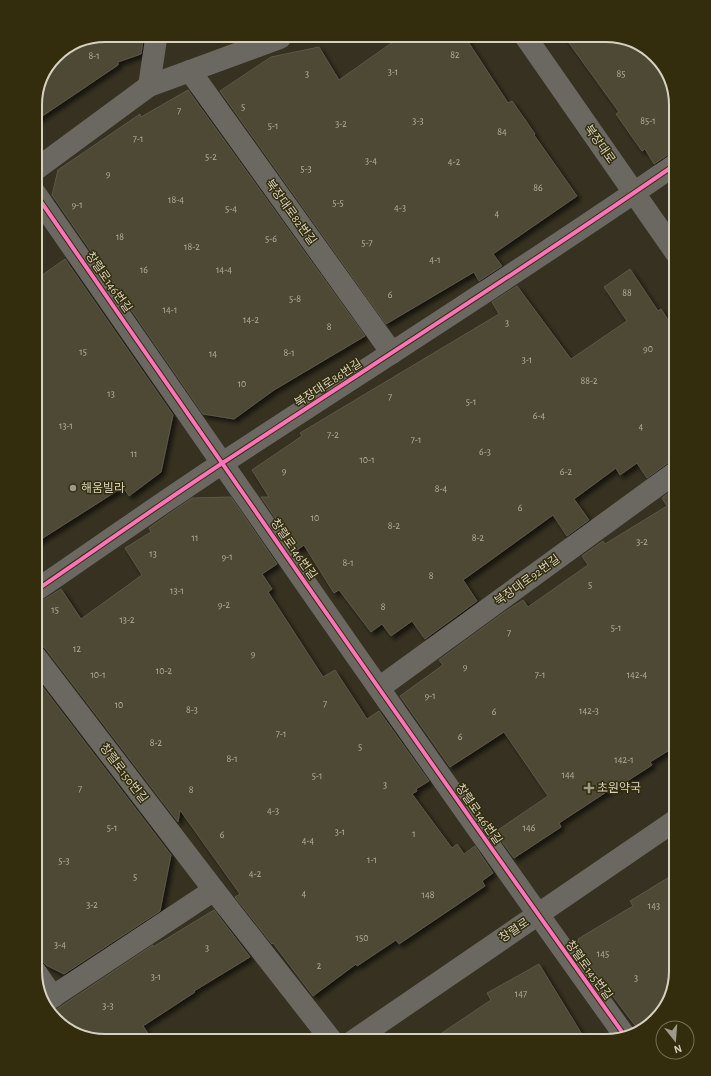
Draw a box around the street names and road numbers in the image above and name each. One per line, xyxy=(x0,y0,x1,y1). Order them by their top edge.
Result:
street label: 북장대로 xyxy=(582,122,618,166)
street label: 북장대로82번길 xyxy=(263,177,319,247)
street label: 창렬로146번길 xyxy=(84,250,134,314)
street label: 북장대로86번길 xyxy=(292,357,364,409)
street label: 창렬로146번길 xyxy=(269,517,319,581)
street label: 북장대로92번길 xyxy=(492,552,562,608)
street label: 창렬로150번길 xyxy=(98,741,150,805)
street label: 창렬로146번길 xyxy=(454,782,504,846)
street label: 창렬로 xyxy=(497,916,531,944)
street label: 창렬로145번길 xyxy=(564,938,614,1002)

